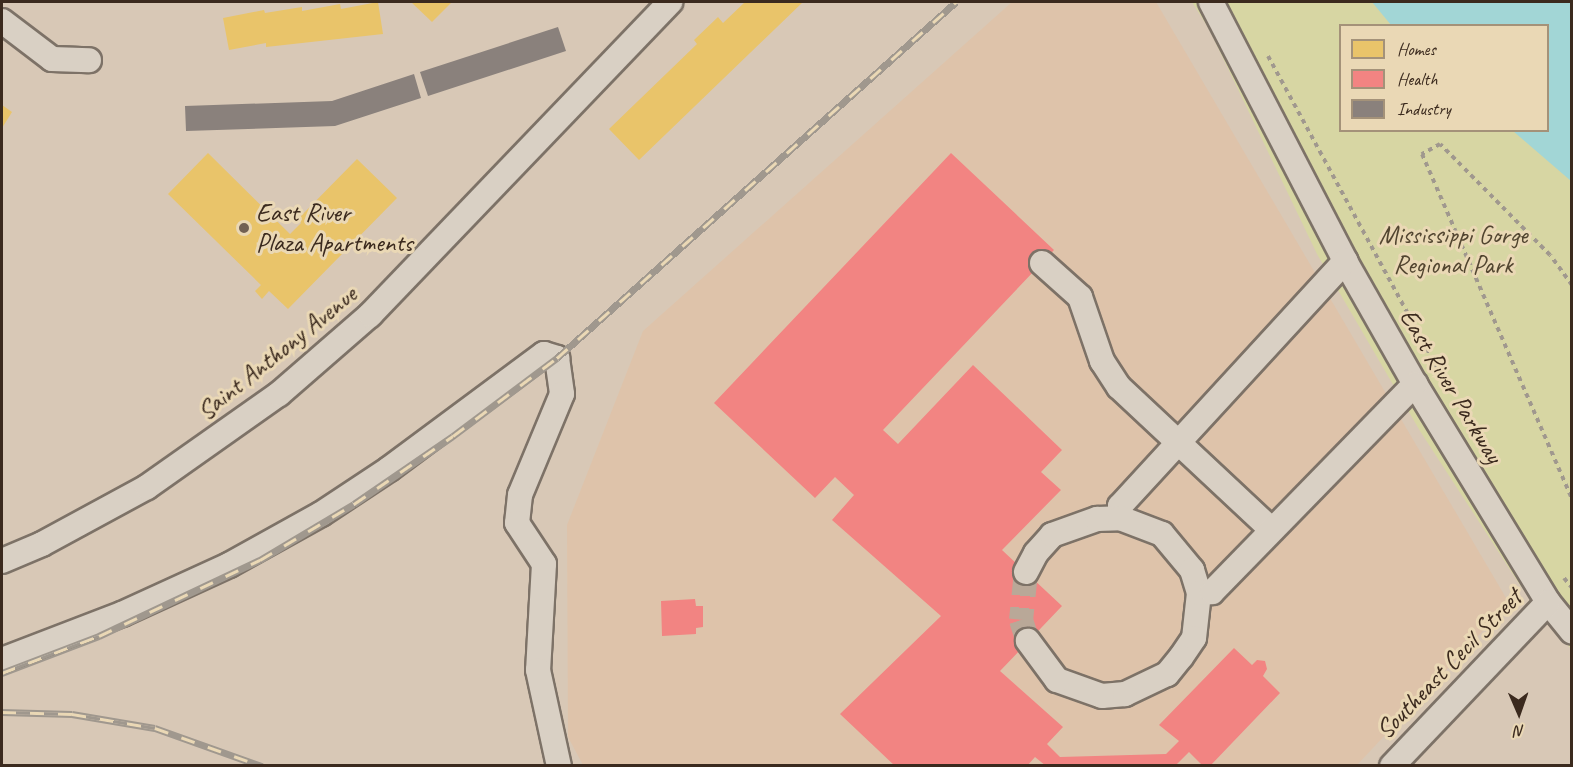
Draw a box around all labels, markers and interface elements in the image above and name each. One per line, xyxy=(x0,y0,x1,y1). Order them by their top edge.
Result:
legend xyxy=(1339,24,1549,132)
text: Homes xyxy=(1397,38,1436,60)
text: Health xyxy=(1397,68,1437,90)
text: Industry xyxy=(1397,98,1451,120)
place label: East River Plaza Apartments xyxy=(256,197,413,258)
park label: Mississippi Gorge Regional Park xyxy=(1379,219,1527,280)
marker: East River Plaza Apartments xyxy=(237,221,251,235)
street label: Saint Anthony Avenue xyxy=(191,279,363,427)
street label: East River Parkway xyxy=(1393,303,1509,469)
street label: Southeast Cecil Street xyxy=(1369,582,1529,746)
north arrow xyxy=(1489,683,1549,743)
text: N xyxy=(1514,721,1525,741)

